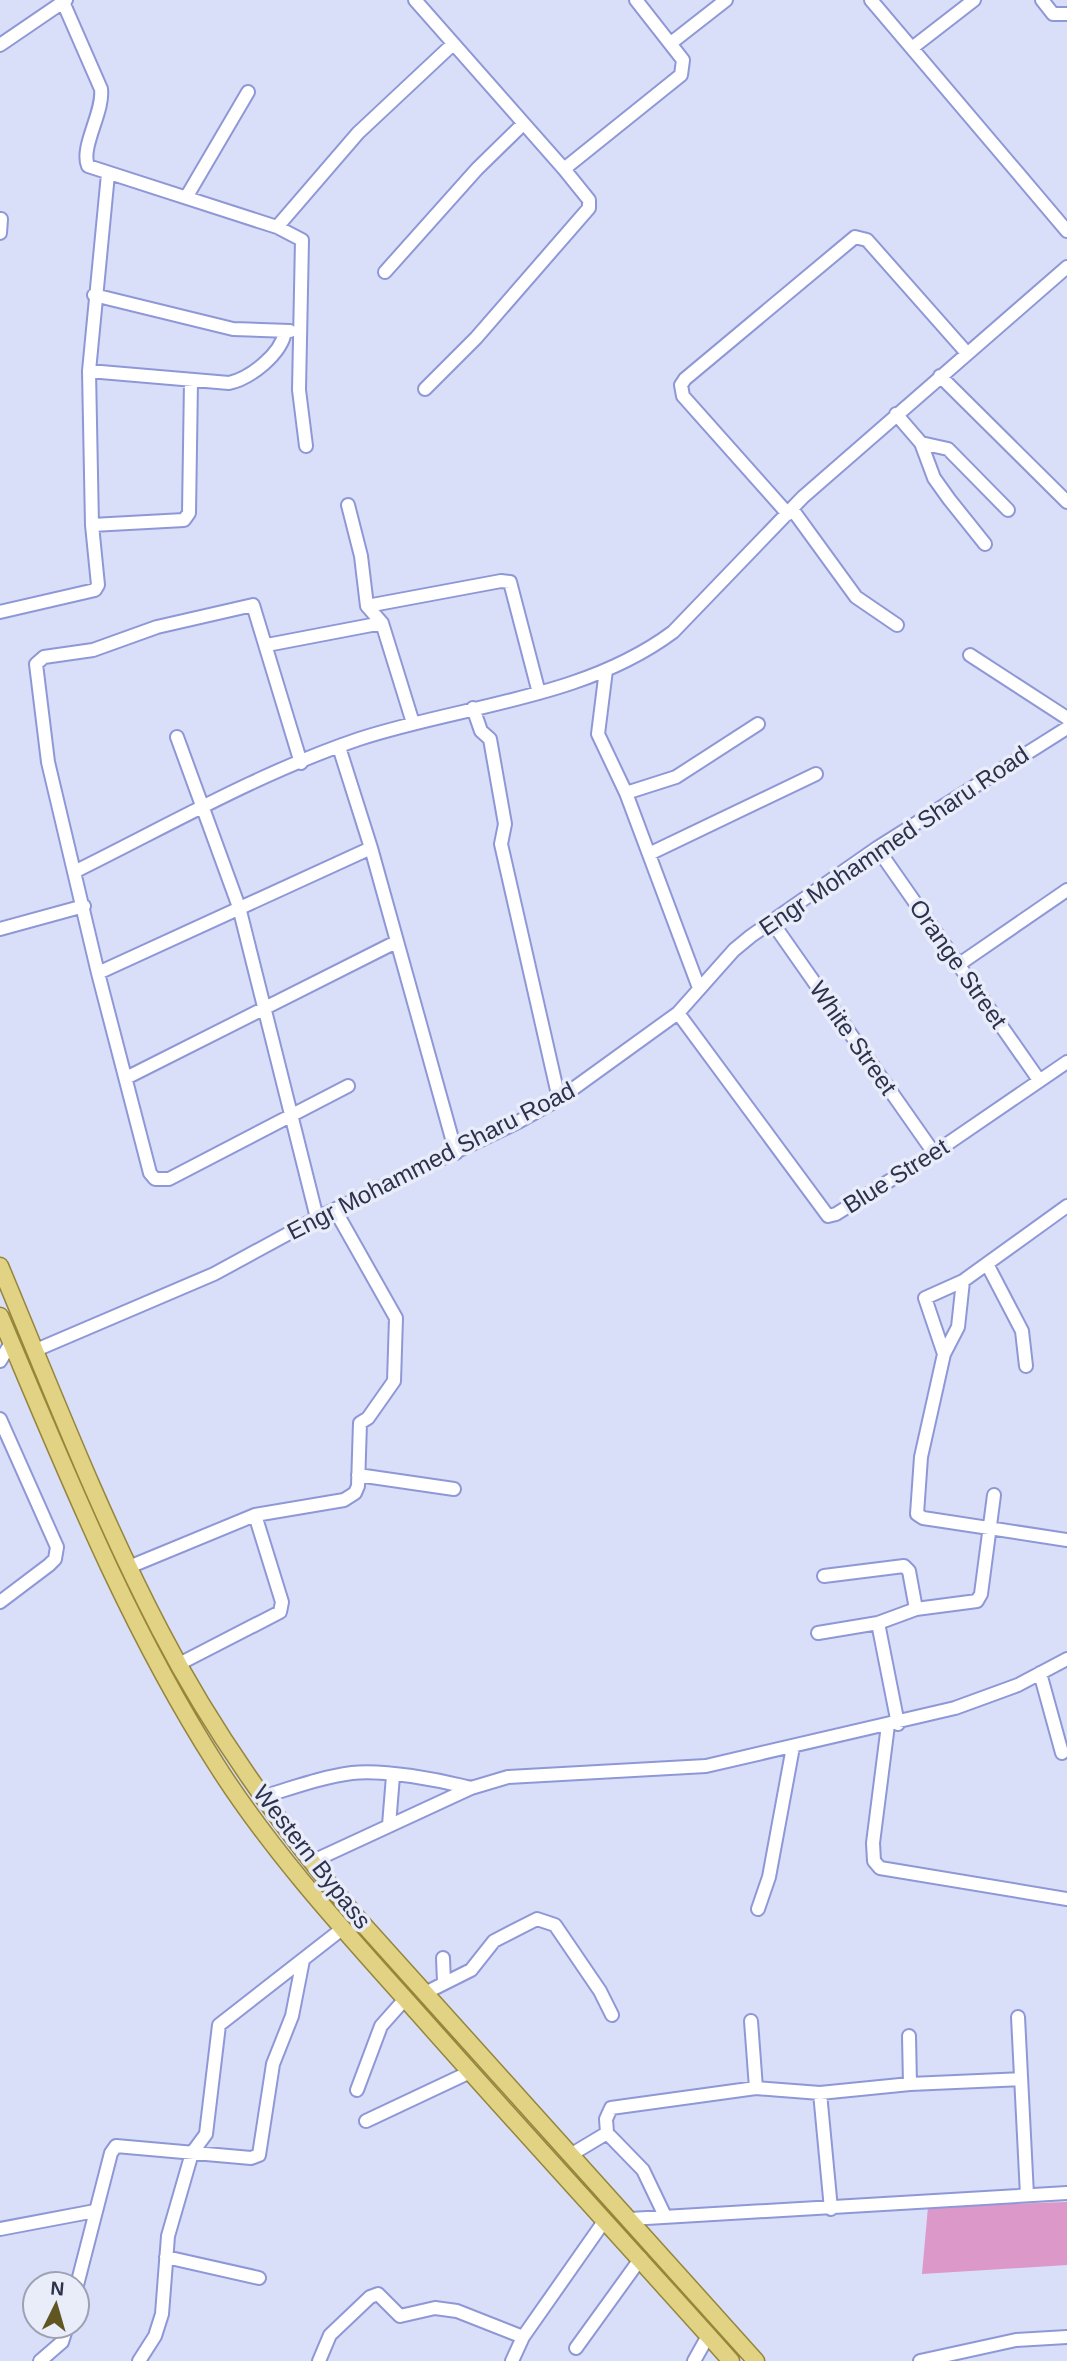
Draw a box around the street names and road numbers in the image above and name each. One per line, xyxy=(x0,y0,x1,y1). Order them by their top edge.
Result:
street label: Engr Mohammed Sharu Road xyxy=(754,740,1033,941)
street label: Orange Street xyxy=(904,894,1013,1033)
street label: White Street xyxy=(804,976,903,1100)
street label: Engr Mohammed Sharu Road xyxy=(283,1076,579,1245)
street label: Blue Street xyxy=(838,1132,954,1218)
street label: Western Bypass xyxy=(248,1780,377,1934)

